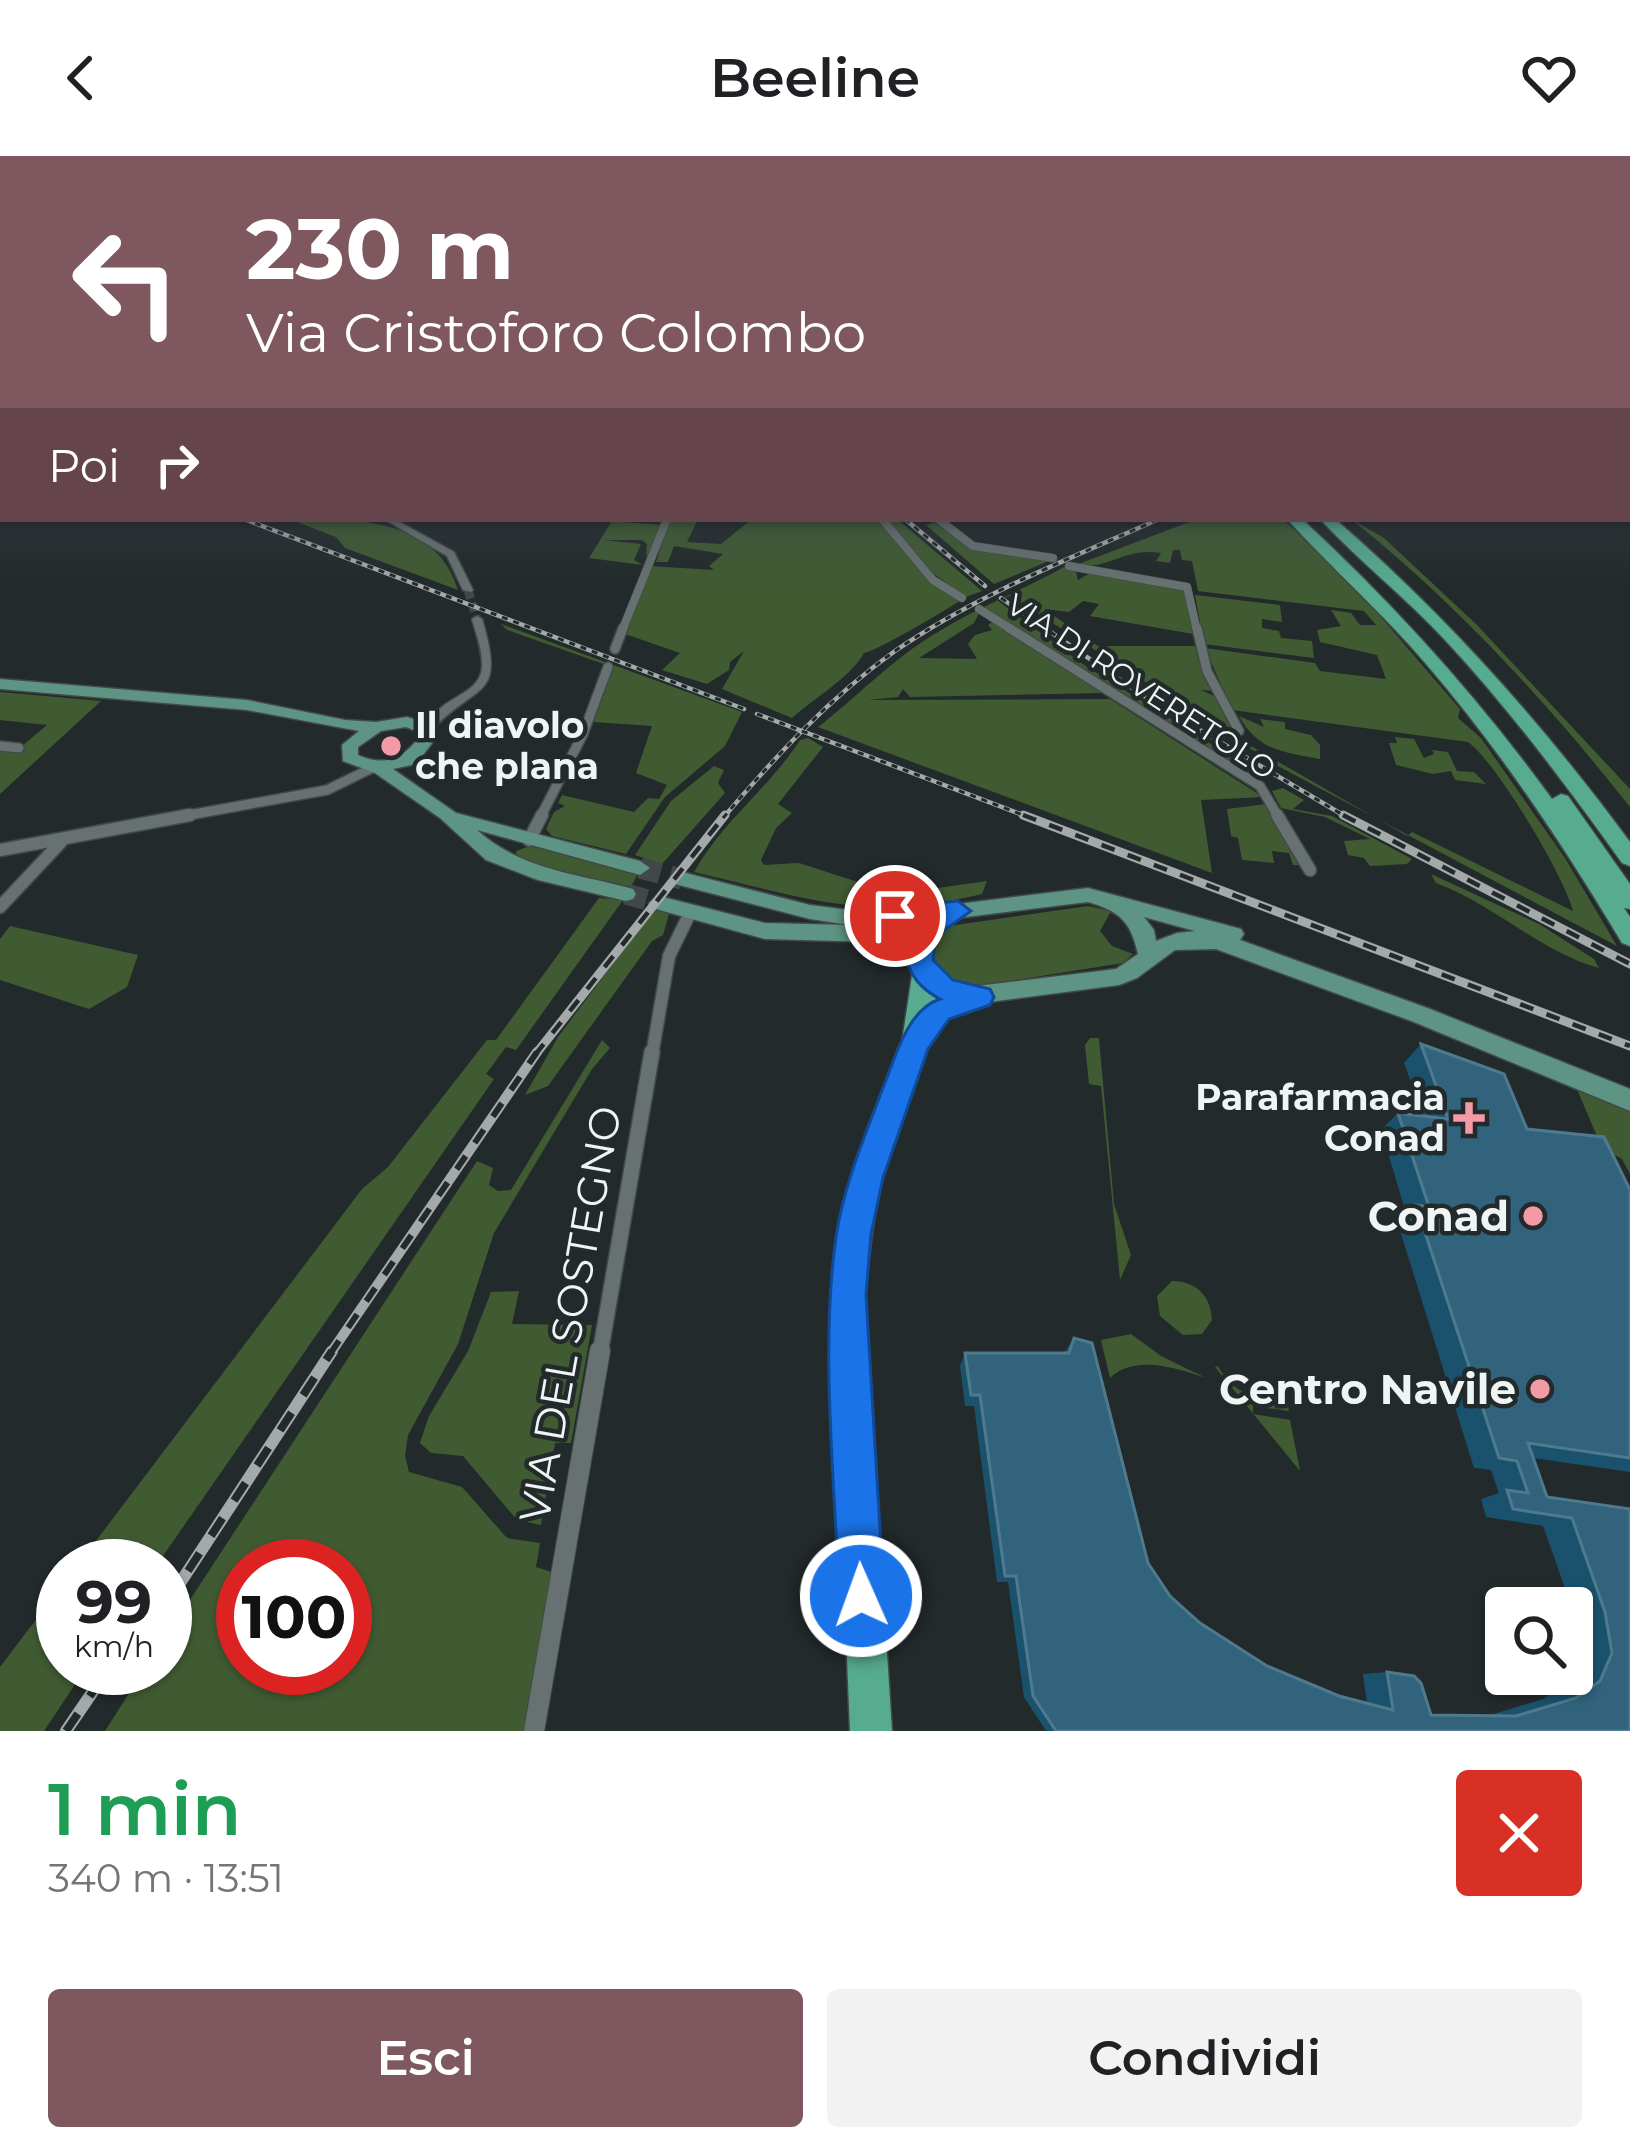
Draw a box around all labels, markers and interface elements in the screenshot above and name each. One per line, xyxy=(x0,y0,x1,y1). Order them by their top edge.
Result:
icon: back xyxy=(48,45,114,111)
text: Beeline xyxy=(710,45,920,111)
icon: heart xyxy=(1516,45,1582,111)
text: 230 m xyxy=(246,198,514,300)
icon: left xyxy=(48,204,204,360)
text: Via Cristoforo Colombo xyxy=(246,300,866,366)
icon: right xyxy=(144,432,210,498)
text: Poi xyxy=(48,438,120,493)
street label: VIA DI ROVERETOLO xyxy=(1000,586,1283,788)
place label: Il diavolo che plana xyxy=(415,703,599,788)
marker: Il diavolo che plana xyxy=(378,733,404,759)
pin xyxy=(844,865,946,967)
icon: arrive xyxy=(862,883,928,949)
place label: Parafarmacia Conad xyxy=(1195,1075,1445,1160)
street label: VIA DEL SOSTEGNO xyxy=(508,1102,632,1526)
marker: Parafarmacia Conad xyxy=(1456,1105,1482,1131)
place label: Conad xyxy=(1368,1190,1509,1242)
marker: Conad xyxy=(1520,1203,1546,1229)
place label: Centro Navile xyxy=(1219,1363,1516,1415)
marker: Centro Navile xyxy=(1527,1376,1553,1402)
position arrow xyxy=(798,1533,924,1659)
speed limit sign: 100 xyxy=(216,1539,372,1695)
text: 99 xyxy=(76,1565,152,1638)
map controls xyxy=(1485,1587,1593,1695)
button: search xyxy=(1485,1587,1593,1695)
text: km/h xyxy=(74,1628,154,1665)
text: 1 min xyxy=(48,1765,241,1853)
button: close xyxy=(1456,1770,1582,1896)
text: 340 m · 13:51 xyxy=(48,1854,284,1902)
button: Esci xyxy=(48,1989,803,2127)
button: Condividi xyxy=(827,1989,1582,2127)

